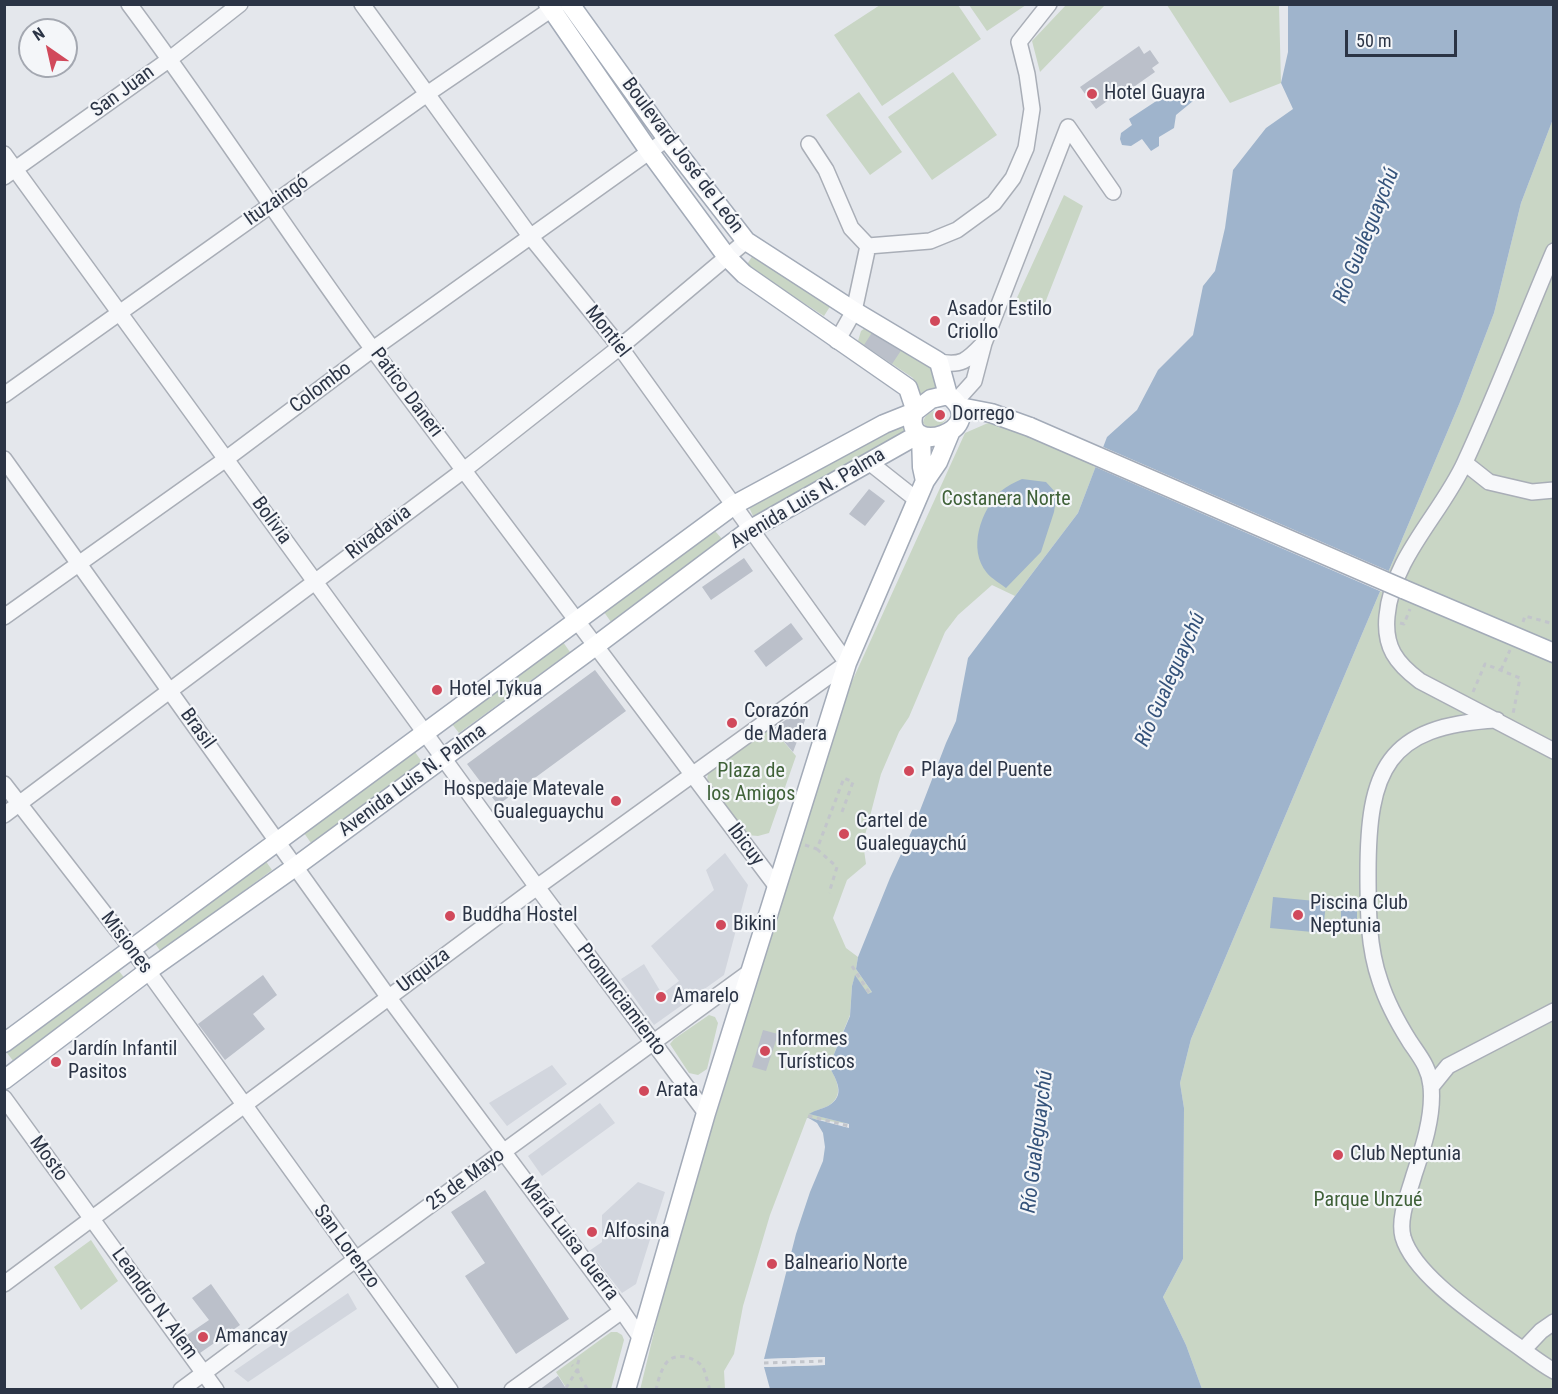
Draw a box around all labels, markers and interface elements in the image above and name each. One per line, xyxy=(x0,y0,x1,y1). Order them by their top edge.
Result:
north arrow xyxy=(18,18,78,78)
scale bar xyxy=(1348,18,1460,56)
text: N xyxy=(29,24,48,45)
text: 50 m xyxy=(1356,30,1391,51)
street label: San Juan xyxy=(86,61,160,123)
street label: Boulevard José de León xyxy=(616,74,748,238)
place label: Hotel Guayra xyxy=(1104,82,1205,106)
marker: Hotel Guayra xyxy=(1085,87,1099,101)
water label: Río Gualeguaychú xyxy=(1328,165,1406,307)
street label: Ituzaingó xyxy=(240,170,314,232)
place label: Asador Estilo Criollo xyxy=(947,298,1052,345)
street label: Montiel xyxy=(579,301,635,363)
marker: Asador Estilo Criollo xyxy=(928,314,942,328)
street label: Patico Daneri xyxy=(365,344,447,442)
street label: Colombo xyxy=(285,357,357,419)
place label: Dorrego xyxy=(952,403,1015,427)
marker: Dorrego xyxy=(933,408,947,422)
street label: Avenida Luis N. Palma xyxy=(726,443,890,555)
park label: Costanera Norte xyxy=(941,488,1071,512)
street label: Bolivia xyxy=(246,493,296,549)
street label: Rivadavia xyxy=(342,501,416,565)
water label: Río Gualeguaychú xyxy=(1130,609,1212,751)
place label: Hotel Tykua xyxy=(449,678,542,702)
marker: Hotel Tykua xyxy=(430,683,444,697)
place label: Corazón de Madera xyxy=(744,700,827,747)
street label: Brasil xyxy=(174,704,220,754)
marker: Corazón de Madera xyxy=(725,716,739,730)
street label: Avenida Luis N. Palma xyxy=(335,719,491,843)
place label: Playa del Puente xyxy=(921,759,1052,783)
park label: Plaza de los Amigos xyxy=(707,760,795,807)
marker: Playa del Puente xyxy=(902,764,916,778)
place label: Hospedaje Matevale Gualeguaychu xyxy=(443,778,604,825)
marker: Hospedaje Matevale Gualeguaychu xyxy=(609,794,623,808)
place label: Cartel de Gualeguaychú xyxy=(856,810,967,857)
street label: Ibicuy xyxy=(721,819,769,871)
marker: Cartel de Gualeguaychú xyxy=(837,827,851,841)
place label: Piscina Club Neptunia xyxy=(1310,892,1408,939)
place label: Buddha Hostel xyxy=(462,904,578,928)
street label: Misiones xyxy=(95,907,157,979)
marker: Piscina Club Neptunia xyxy=(1291,908,1305,922)
marker: Buddha Hostel xyxy=(443,909,457,923)
place label: Bikini xyxy=(733,913,776,937)
marker: Bikini xyxy=(714,918,728,932)
street label: Pronunciamiento xyxy=(571,939,671,1061)
street label: Urquiza xyxy=(393,943,455,999)
place label: Amarelo xyxy=(673,985,739,1009)
marker: Amarelo xyxy=(654,990,668,1004)
place label: Informes Turísticos xyxy=(777,1028,855,1075)
place label: Jardín Infantil Pasitos xyxy=(68,1038,177,1085)
marker: Informes Turísticos xyxy=(758,1044,772,1058)
marker: Jardín Infantil Pasitos xyxy=(49,1055,63,1069)
water label: Río Gualeguaychú xyxy=(1017,1069,1059,1215)
place label: Arata xyxy=(656,1079,698,1103)
marker: Arata xyxy=(637,1084,651,1098)
street label: Mosto xyxy=(24,1132,72,1186)
place label: Club Neptunia xyxy=(1350,1143,1461,1167)
street label: 25 de Mayo xyxy=(422,1144,510,1216)
marker: Club Neptunia xyxy=(1331,1148,1345,1162)
street label: María Luisa Guerra xyxy=(515,1172,623,1306)
park label: Parque Unzué xyxy=(1314,1189,1422,1213)
street label: San Lorenzo xyxy=(308,1201,384,1293)
place label: Alfosina xyxy=(604,1220,669,1244)
marker: Alfosina xyxy=(585,1225,599,1239)
street label: Leandro N. Alem xyxy=(106,1244,202,1364)
place label: Balneario Norte xyxy=(784,1252,907,1276)
marker: Balneario Norte xyxy=(765,1257,779,1271)
place label: Amancay xyxy=(215,1325,288,1349)
marker: Amancay xyxy=(196,1330,210,1344)

